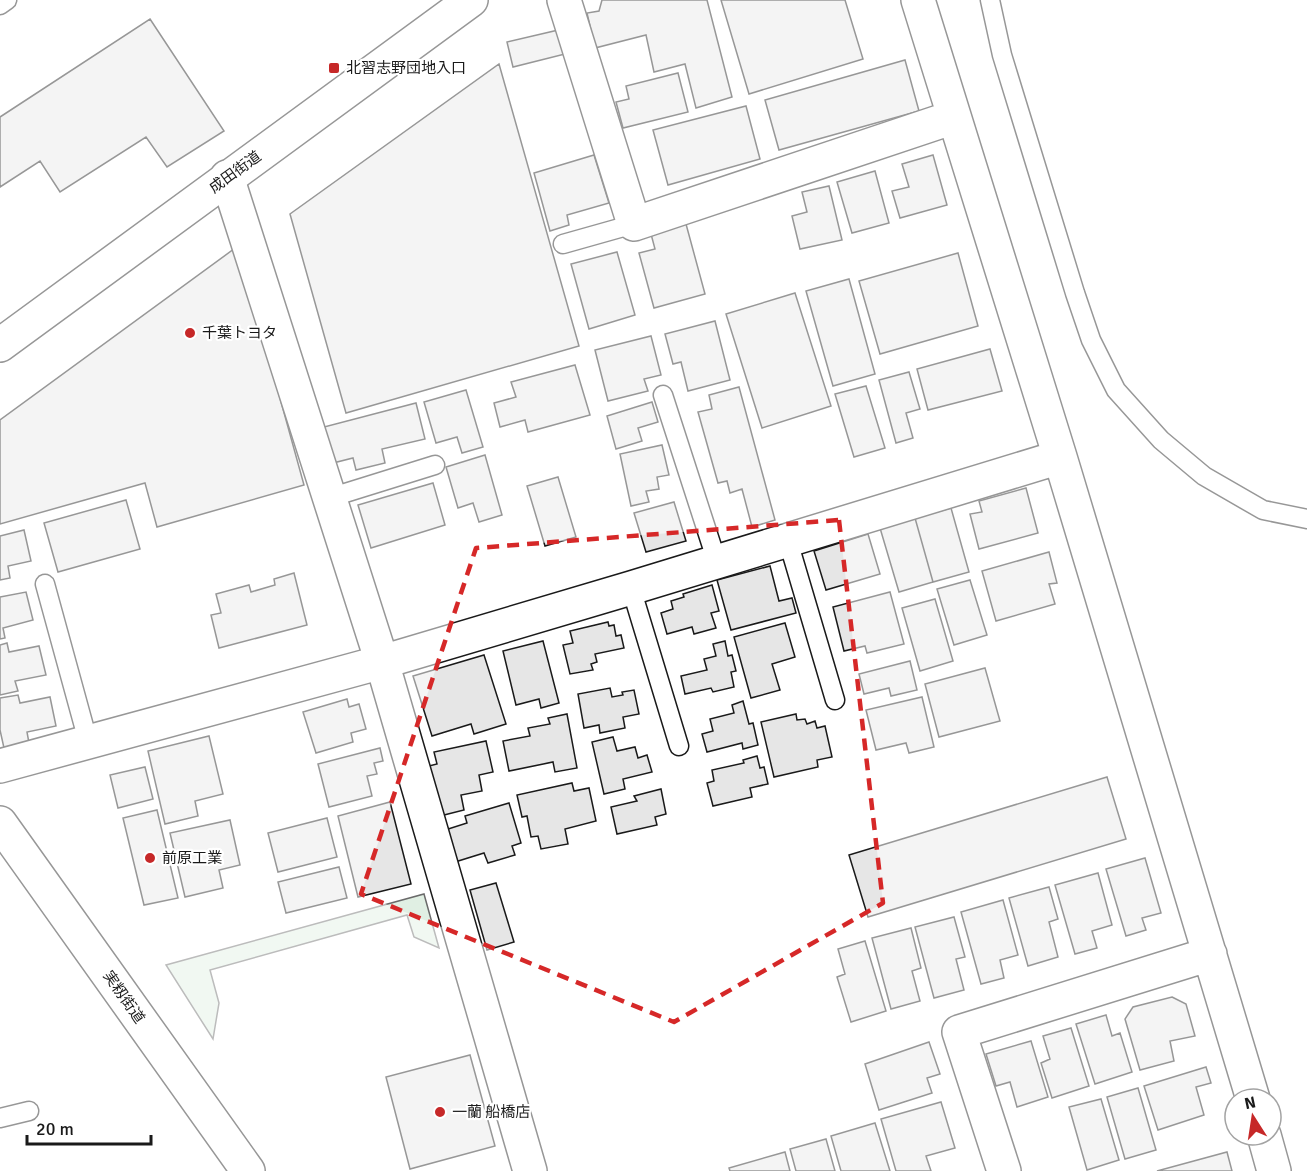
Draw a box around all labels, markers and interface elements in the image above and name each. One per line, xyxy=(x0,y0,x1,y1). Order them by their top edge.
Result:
place label: 北習志野団地入口 xyxy=(346,59,466,77)
marker: 北習志野団地入口 xyxy=(327,61,341,75)
street label: 成田街道 xyxy=(205,147,265,197)
place label: 千葉トヨタ xyxy=(202,324,277,342)
marker: 千葉トヨタ xyxy=(183,326,197,340)
place label: 前原工業 xyxy=(162,849,222,867)
marker: 前原工業 xyxy=(143,851,157,865)
street label: 実籾街道 xyxy=(99,967,149,1027)
north arrow xyxy=(1223,1087,1283,1147)
text: N xyxy=(1243,1092,1258,1114)
place label: 一蘭 船橋店 xyxy=(452,1103,530,1121)
marker: 一蘭 船橋店 xyxy=(433,1105,447,1119)
scale bar xyxy=(27,1108,152,1146)
text: 20 m xyxy=(36,1118,74,1140)

